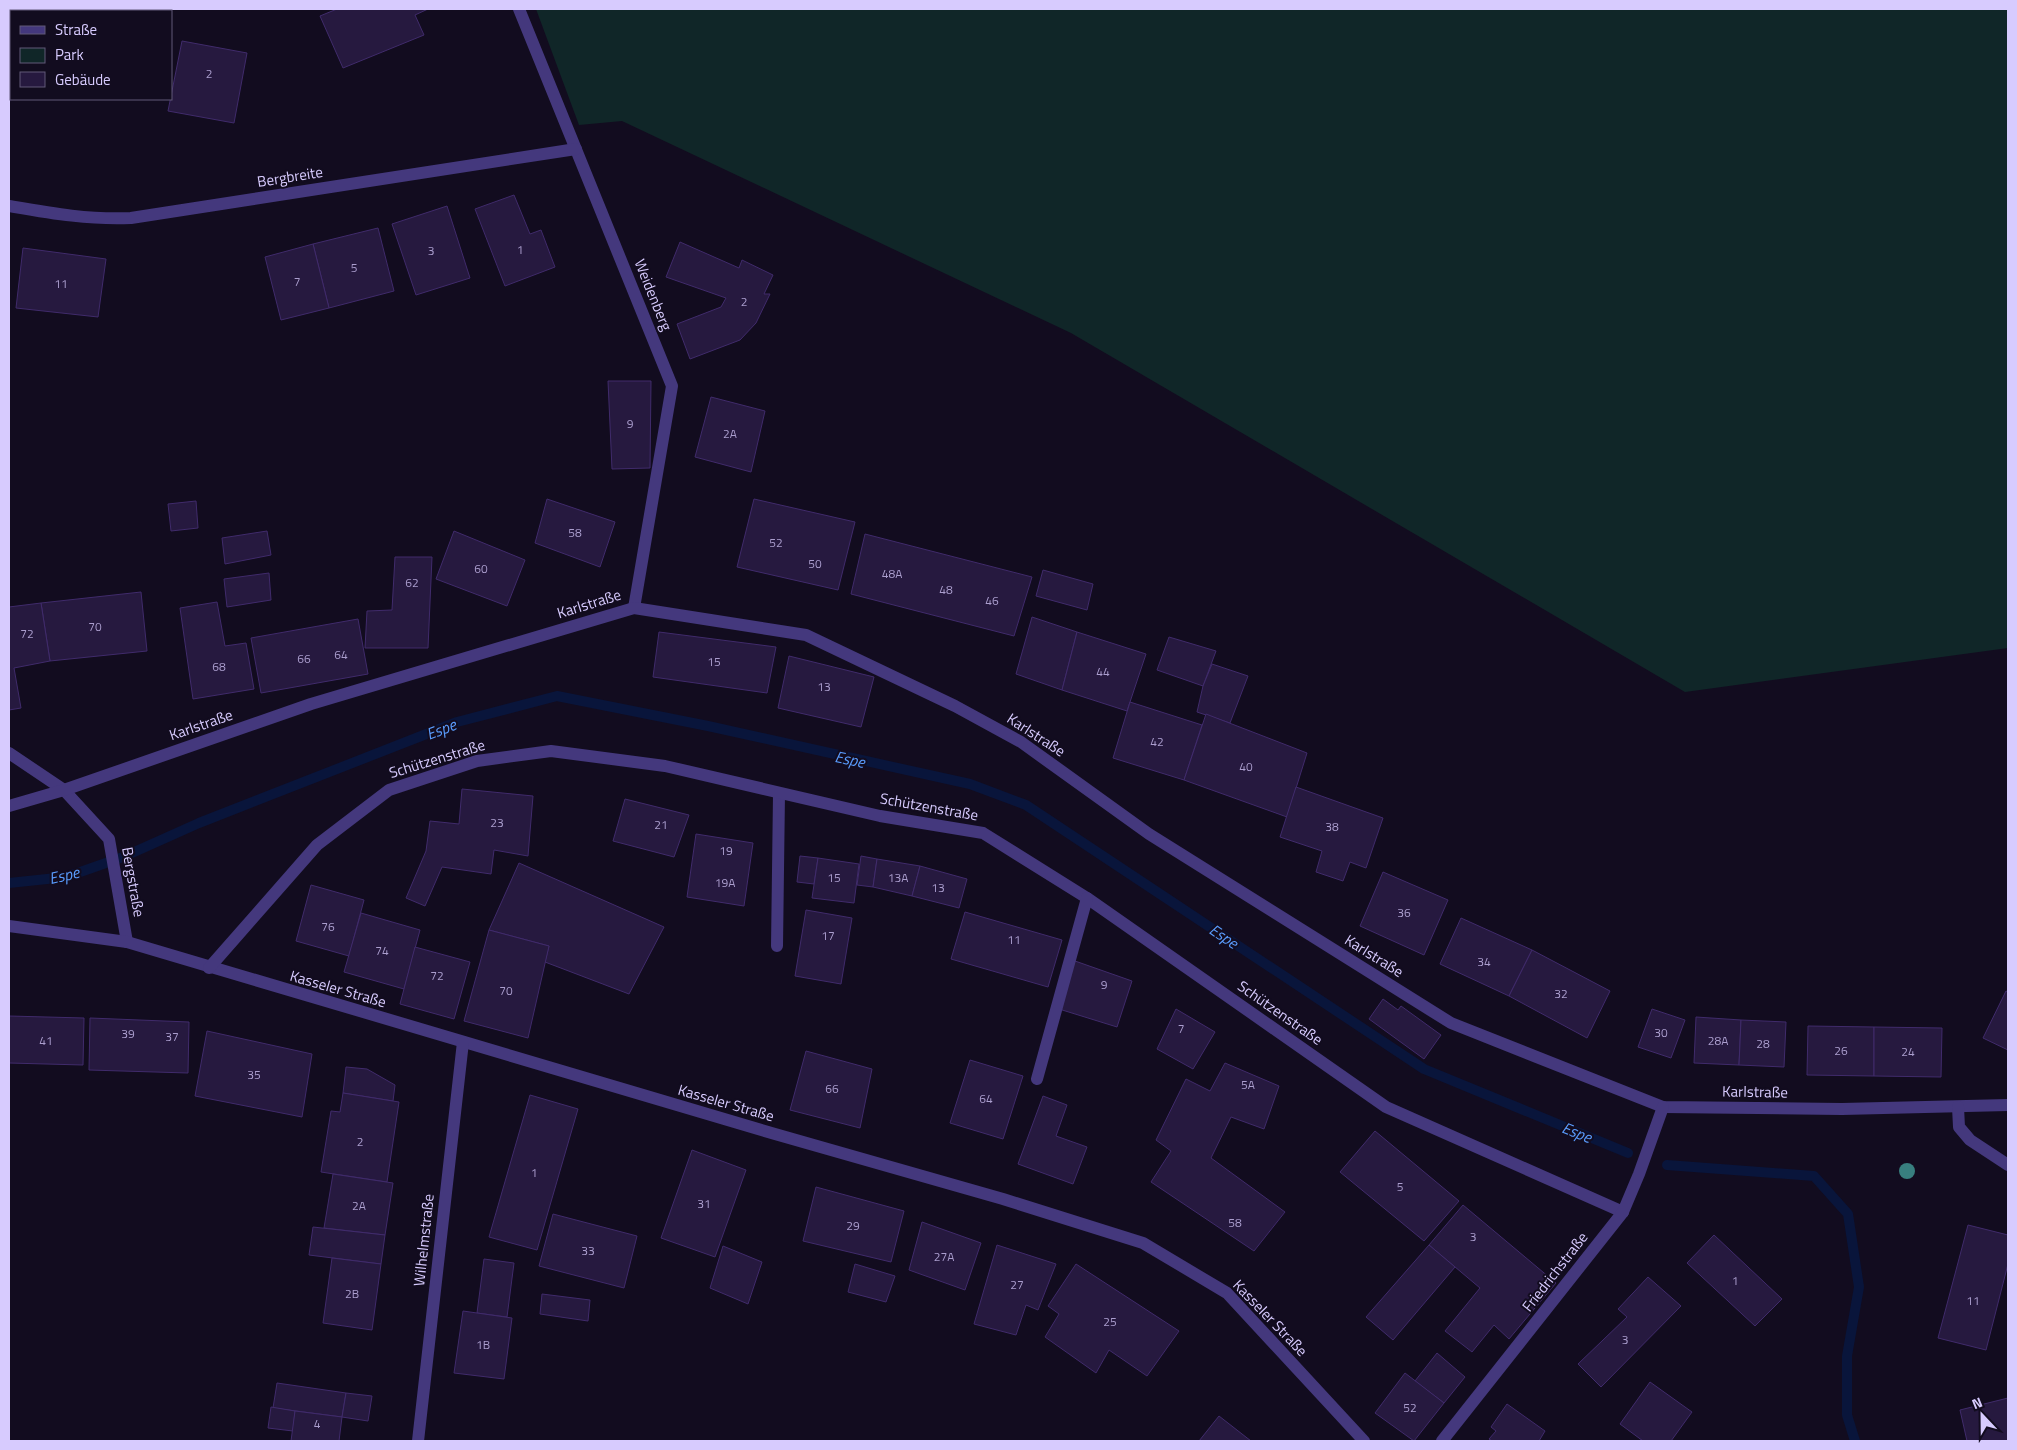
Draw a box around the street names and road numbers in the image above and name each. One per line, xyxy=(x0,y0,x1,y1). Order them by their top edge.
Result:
street label: Bergbreite xyxy=(255,160,324,193)
street label: Weidenberg xyxy=(629,255,678,334)
street label: Karlstraße xyxy=(554,583,624,624)
street label: Karlstraße xyxy=(166,703,236,746)
street label: Karlstraße xyxy=(1002,707,1070,762)
street label: Schützenstraße xyxy=(386,733,488,784)
street label: Schützenstraße xyxy=(878,787,980,826)
street label: Bergstraße xyxy=(116,845,151,919)
street label: Karlstraße xyxy=(1340,928,1408,983)
street label: Kasseler Straße xyxy=(287,964,389,1013)
street label: Schützenstraße xyxy=(1233,975,1328,1051)
street label: Kasseler Straße xyxy=(675,1078,777,1127)
street label: Karlstraße xyxy=(1722,1079,1788,1104)
street label: Wilhelmstraße xyxy=(407,1193,440,1287)
street label: Friedrichstraße xyxy=(1516,1227,1593,1317)
street label: Kasseler Straße xyxy=(1228,1274,1313,1361)

